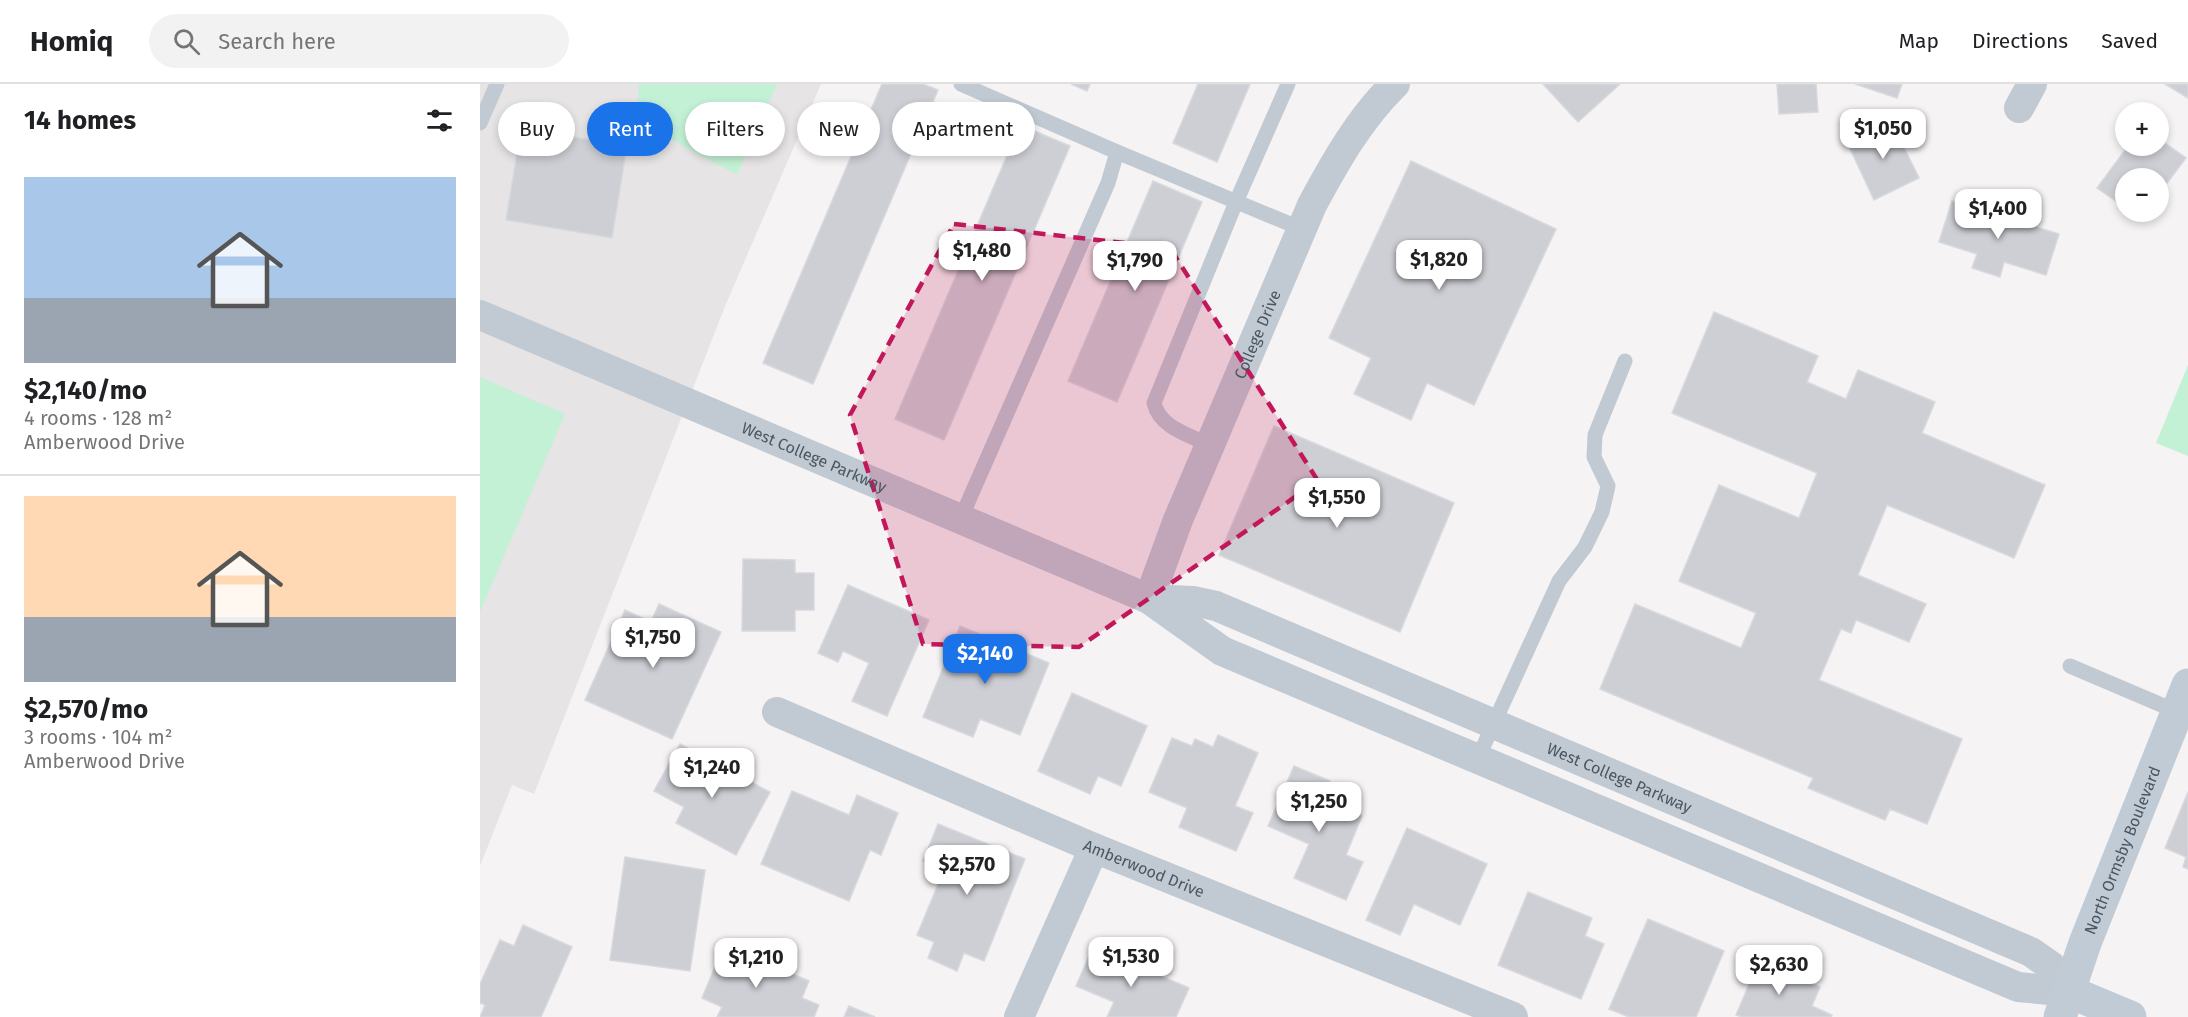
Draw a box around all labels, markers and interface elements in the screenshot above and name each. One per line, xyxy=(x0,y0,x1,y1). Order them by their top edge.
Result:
search box xyxy=(149,14,569,68)
text: Homiq xyxy=(30,25,113,58)
icon: search xyxy=(170,25,203,58)
text: Search here xyxy=(218,28,336,55)
text: Map xyxy=(1899,28,1939,54)
text: Directions xyxy=(1972,28,2068,54)
text: Saved xyxy=(2101,28,2158,54)
chip: Buy xyxy=(498,102,575,156)
chip: Rent xyxy=(587,102,673,156)
chip: Filters xyxy=(685,102,785,156)
chip: New xyxy=(797,102,880,156)
chip: Apartment xyxy=(892,102,1035,156)
map controls xyxy=(2115,102,2169,222)
button: + xyxy=(2115,102,2169,156)
icon: filters xyxy=(423,104,456,137)
text: 14 homes xyxy=(24,105,136,136)
pin: $1,050 xyxy=(1834,109,1932,160)
text: $1,050 xyxy=(1854,116,1912,140)
button: − xyxy=(2115,168,2169,222)
pin: $1,400 xyxy=(1949,189,2047,240)
text: $1,400 xyxy=(1969,196,2027,220)
icon: home xyxy=(186,216,294,324)
pin: $1,480 xyxy=(933,231,1031,282)
text: $1,480 xyxy=(953,238,1011,262)
pin: $1,820 xyxy=(1390,240,1488,291)
pin: $1,790 xyxy=(1086,241,1184,292)
text: $1,820 xyxy=(1410,247,1468,271)
text: $1,790 xyxy=(1107,248,1163,272)
street label: College Drive xyxy=(1230,287,1285,382)
text: $2,140/mo xyxy=(24,375,147,406)
text: 4 rooms · 128 m² xyxy=(24,406,172,430)
street label: West College Parkway xyxy=(739,418,889,496)
text: Amberwood Drive xyxy=(24,430,185,454)
pin: $1,550 xyxy=(1288,478,1386,529)
text: $1,550 xyxy=(1308,485,1366,509)
icon: home xyxy=(186,535,294,643)
pin: $1,750 xyxy=(604,618,702,669)
text: $1,750 xyxy=(625,625,681,649)
pin: $2,140 xyxy=(936,634,1034,685)
text: $2,140 xyxy=(957,641,1013,665)
text: $2,570/mo xyxy=(24,694,148,725)
text: 3 rooms · 104 m² xyxy=(24,725,172,749)
street label: West College Parkway xyxy=(1544,739,1695,817)
pin: $1,240 xyxy=(663,748,761,799)
text: Amberwood Drive xyxy=(24,749,185,773)
text: $1,240 xyxy=(683,755,741,779)
street label: North Ormsby Boulevard xyxy=(2080,764,2165,937)
pin: $1,250 xyxy=(1270,782,1368,833)
text: $1,250 xyxy=(1290,789,1348,813)
street label: Amberwood Drive xyxy=(1080,836,1207,902)
pin: $2,570 xyxy=(918,845,1016,896)
text: $2,570 xyxy=(938,852,996,876)
pin: $1,530 xyxy=(1082,937,1180,988)
pin: $1,210 xyxy=(707,938,805,989)
text: $1,530 xyxy=(1102,944,1160,968)
text: $1,210 xyxy=(728,945,784,969)
pin: $2,630 xyxy=(1730,945,1828,996)
text: $2,630 xyxy=(1750,952,1808,976)

